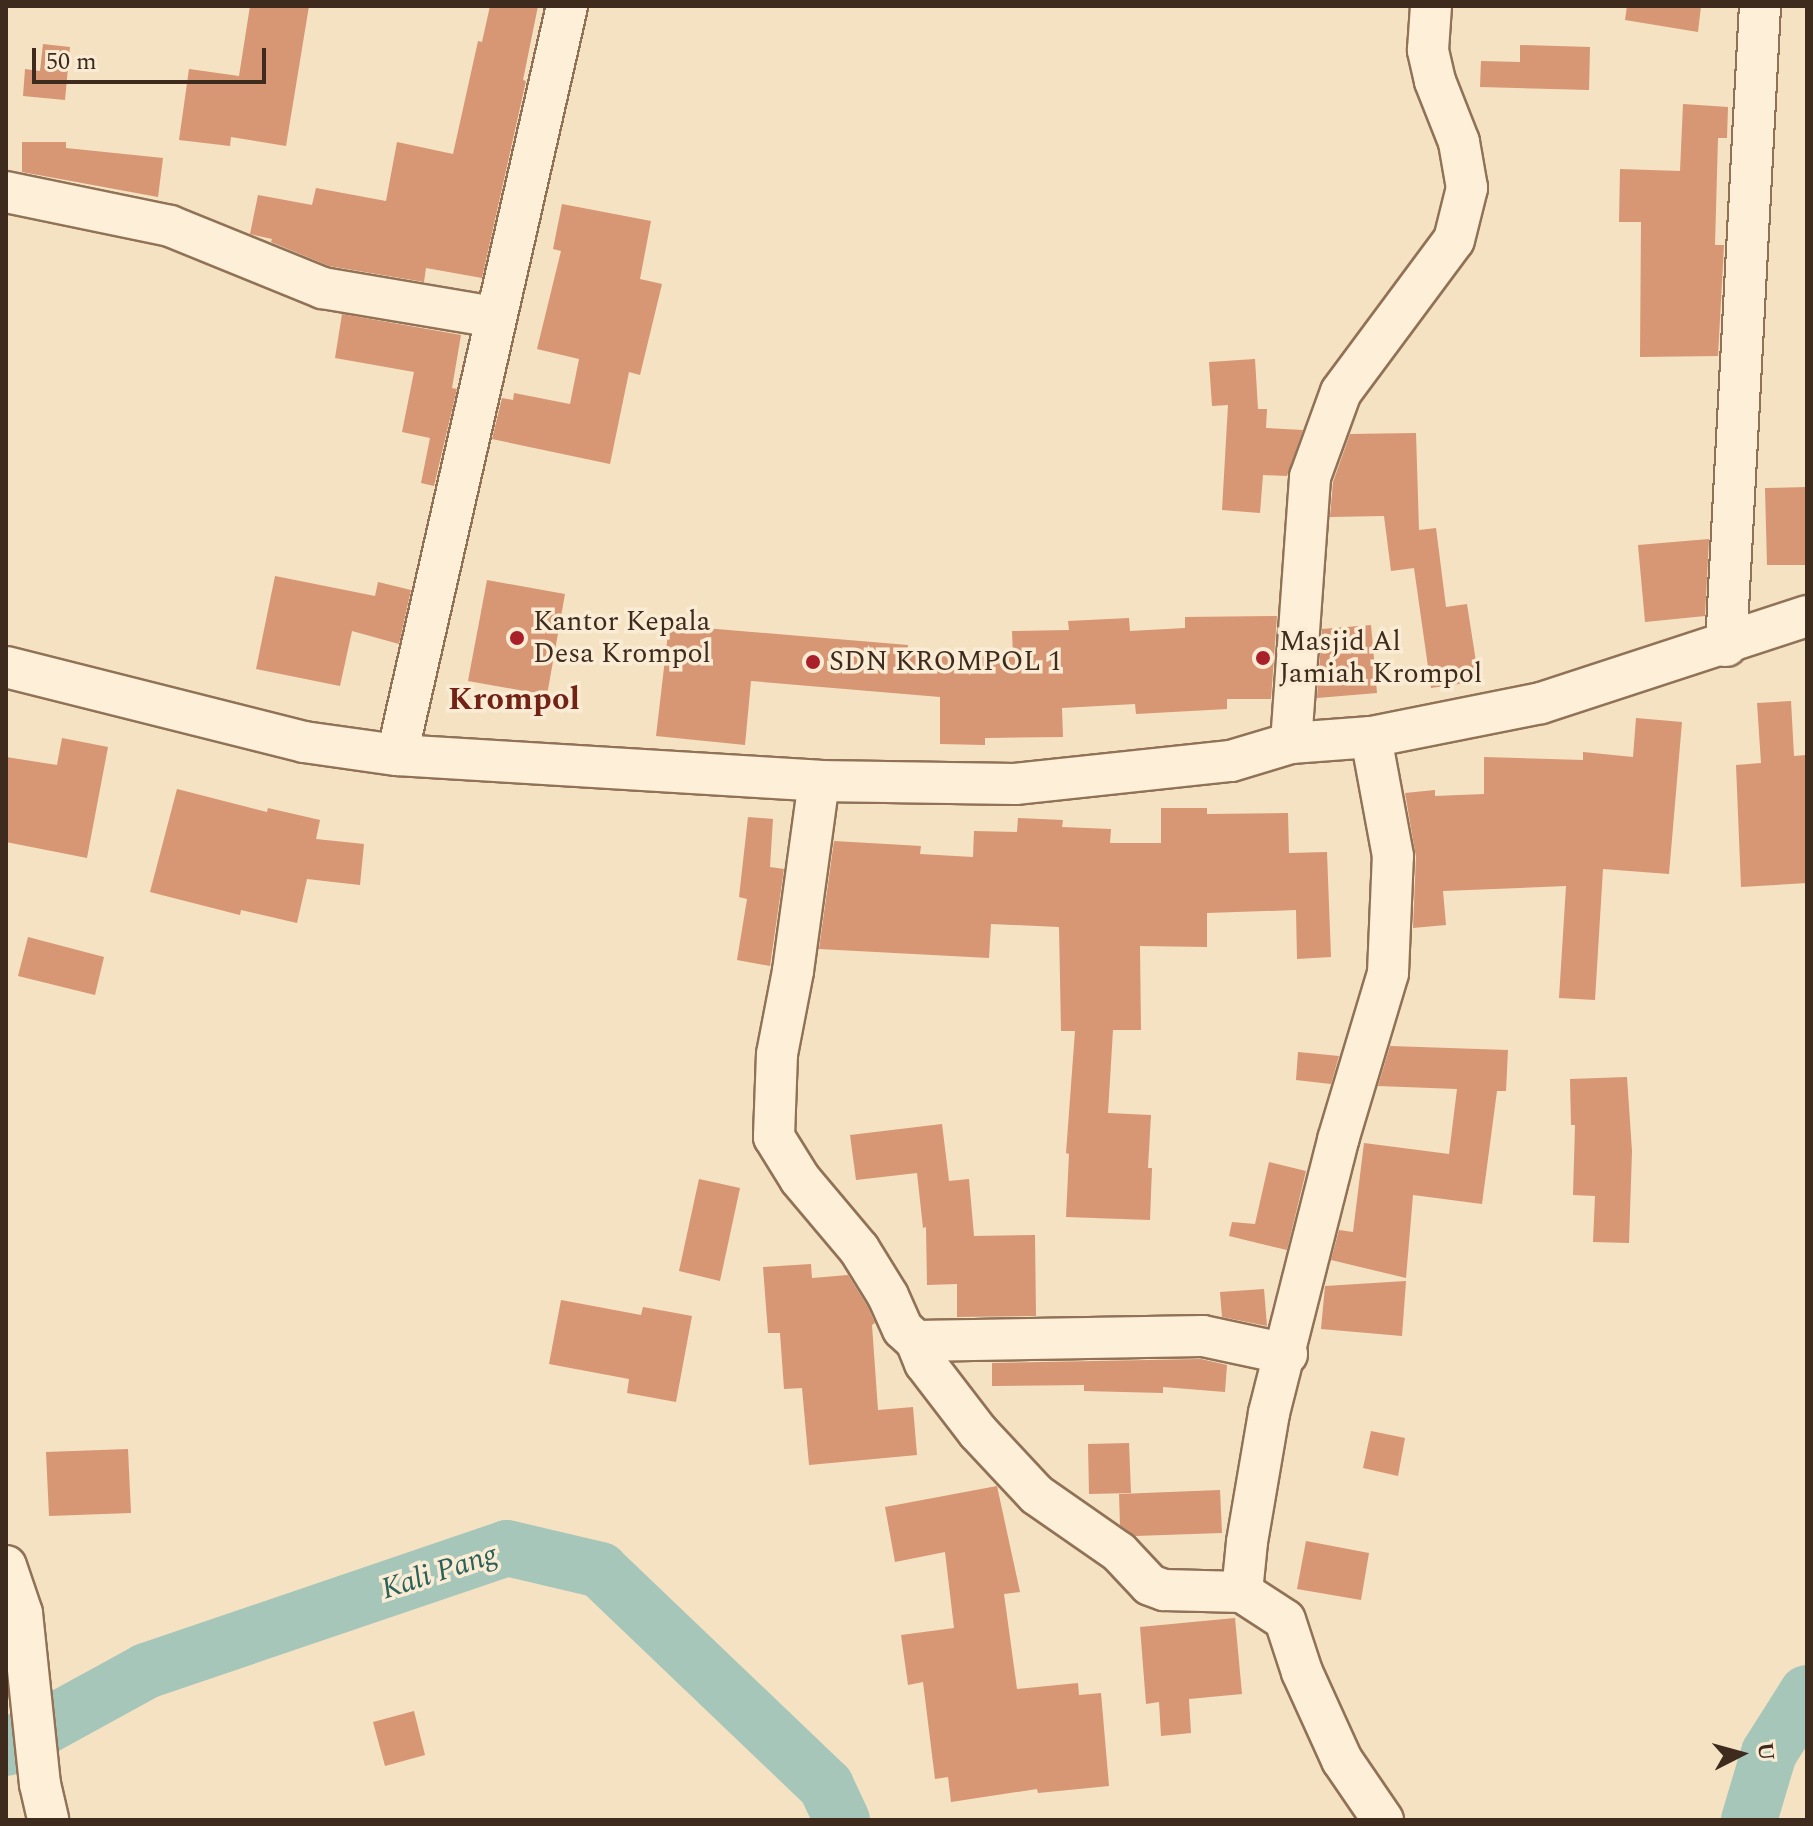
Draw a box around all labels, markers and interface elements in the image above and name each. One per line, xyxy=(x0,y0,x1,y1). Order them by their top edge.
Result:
scale bar xyxy=(36,32,270,82)
text: 50 m xyxy=(46,44,97,80)
place label: Kantor Kepala Desa Krompol xyxy=(533,605,711,671)
place label: Masjid Al Jamiah Krompol xyxy=(1279,625,1482,691)
marker: Kantor Kepala Desa Krompol xyxy=(508,629,526,647)
place label: SDN KROMPOL 1 xyxy=(829,645,1062,679)
marker: Masjid Al Jamiah Krompol xyxy=(1254,649,1272,667)
marker: SDN KROMPOL 1 xyxy=(804,653,822,671)
district label: Krompol xyxy=(448,681,580,719)
water label: Kali Pang xyxy=(377,1536,501,1608)
north arrow xyxy=(1701,1714,1781,1794)
text: U xyxy=(1748,1741,1783,1762)

